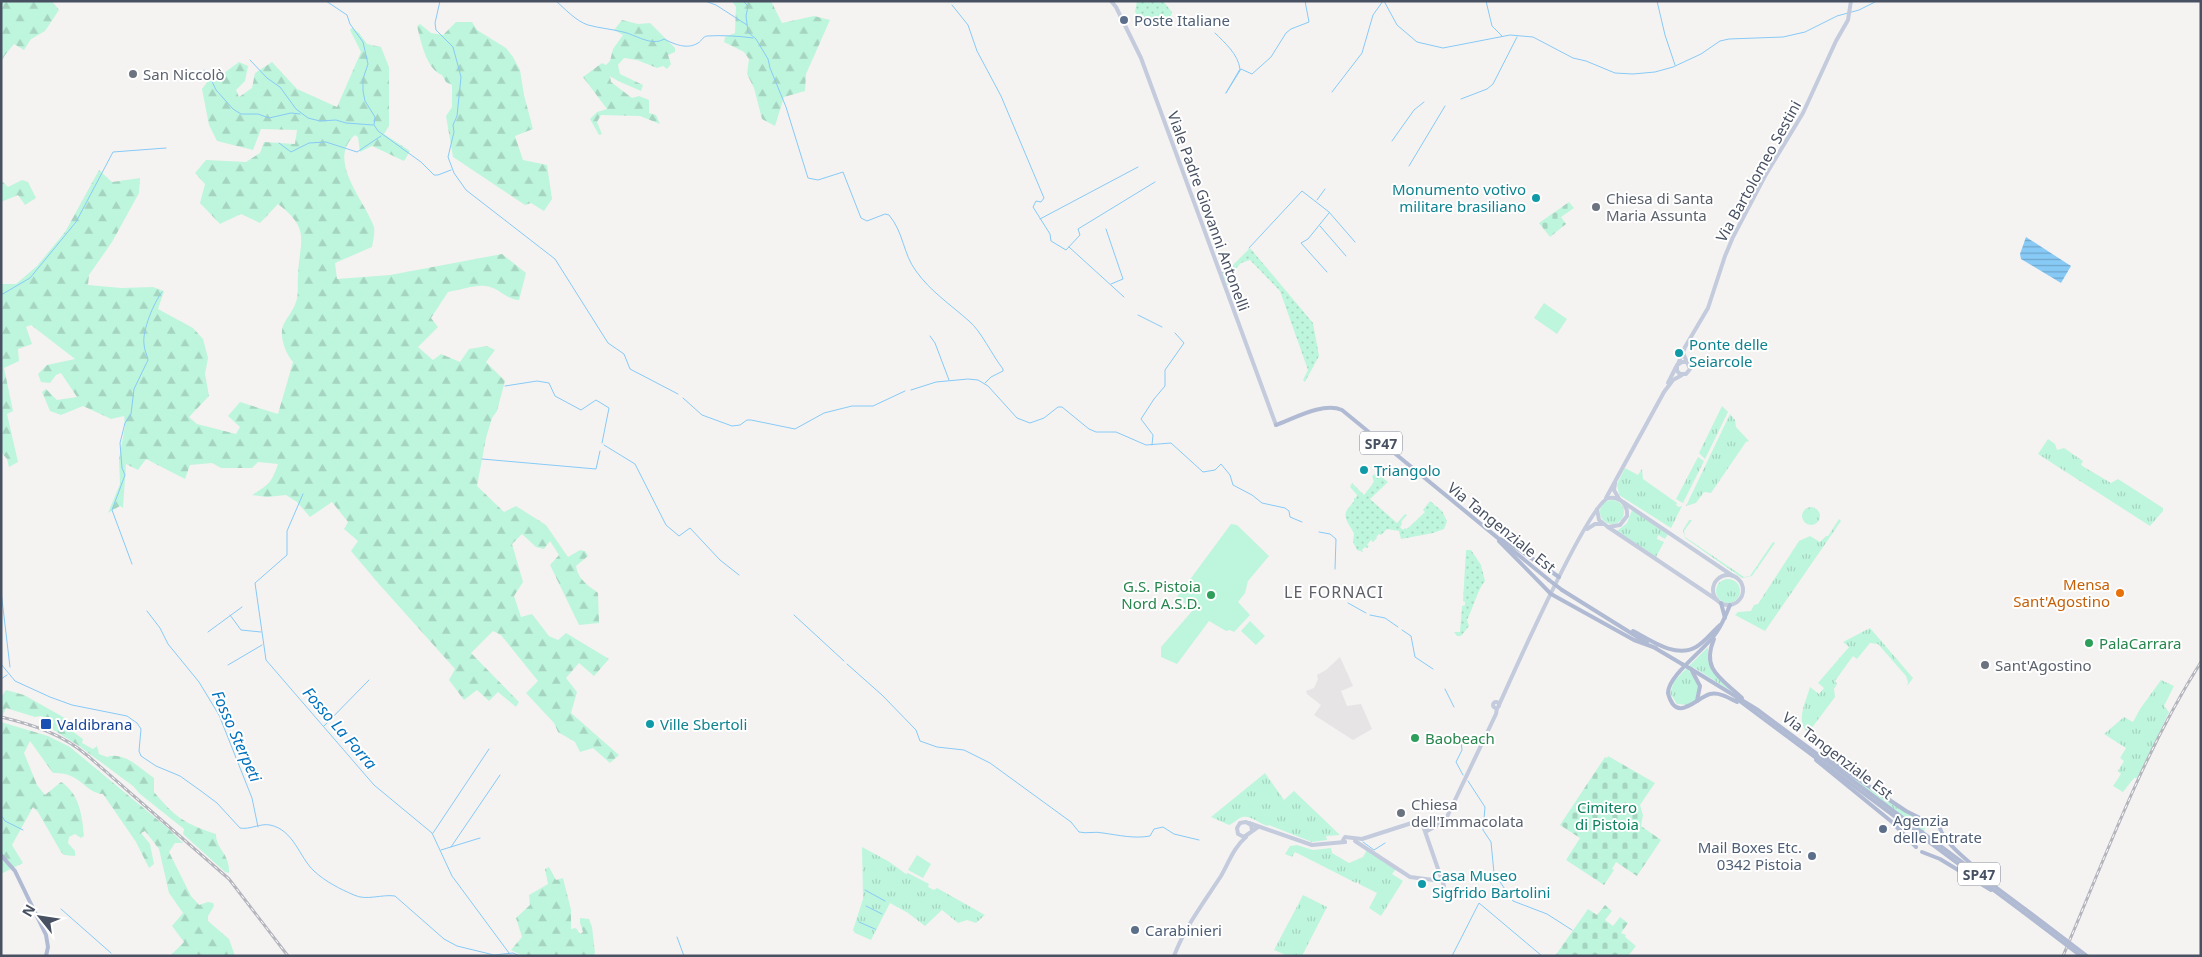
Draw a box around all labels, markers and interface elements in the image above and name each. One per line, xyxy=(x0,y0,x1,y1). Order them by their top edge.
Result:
place label: Poste Italiane xyxy=(1134,10,1230,30)
marker: Poste Italiane xyxy=(1118,14,1130,26)
place label: San Niccolò xyxy=(143,64,225,84)
marker: San Niccolò xyxy=(127,68,139,80)
street label: Via Bartolomeo Sestini xyxy=(1711,97,1805,245)
street label: Viale Padre Giovanni Antonelli xyxy=(1164,108,1254,314)
place label: Monumento votivo militare brasiliano xyxy=(1392,179,1526,216)
place label: Chiesa di Santa Maria Assunta xyxy=(1606,188,1713,225)
marker: Monumento votivo militare brasiliano xyxy=(1530,192,1542,204)
marker: Chiesa di Santa Maria Assunta xyxy=(1590,201,1602,213)
place label: Ponte delle Seiarcole xyxy=(1689,334,1768,371)
marker: Ponte delle Seiarcole xyxy=(1673,347,1685,359)
road number: SP47 xyxy=(1360,432,1402,454)
place label: Triangolo xyxy=(1374,460,1441,480)
marker: Triangolo xyxy=(1358,464,1370,476)
street label: Via Tangenziale Est xyxy=(1444,477,1561,577)
place label: Mensa Sant'Agostino xyxy=(2013,574,2110,611)
place label: G.S. Pistoia Nord A.S.D. xyxy=(1121,576,1201,613)
district label: LE FORNACI xyxy=(1284,581,1384,603)
marker: Mensa Sant'Agostino xyxy=(2114,587,2126,599)
marker: G.S. Pistoia Nord A.S.D. xyxy=(1205,589,1217,601)
place label: PalaCarrara xyxy=(2099,633,2182,653)
marker: PalaCarrara xyxy=(2083,637,2095,649)
place label: Sant'Agostino xyxy=(1995,655,2092,675)
marker: Sant'Agostino xyxy=(1979,659,1991,671)
water label: Fosso La Forra xyxy=(298,682,382,774)
water label: Fosso Sterpeti xyxy=(207,687,267,786)
street label: Via Tangenziale Est xyxy=(1779,707,1898,803)
place label: Valdibrana xyxy=(57,714,132,734)
place label: Ville Sbertoli xyxy=(660,714,747,734)
marker: Valdibrana xyxy=(39,717,53,731)
marker: Ville Sbertoli xyxy=(644,718,656,730)
place label: Baobeach xyxy=(1425,728,1495,748)
marker: Baobeach xyxy=(1409,732,1421,744)
place label: Chiesa dell'Immacolata xyxy=(1411,794,1524,831)
park label: Cimitero di Pistoia xyxy=(1575,797,1639,834)
marker: Chiesa dell'Immacolata xyxy=(1395,807,1407,819)
place label: Agenzia delle Entrate xyxy=(1893,810,1982,847)
marker: Agenzia delle Entrate xyxy=(1877,823,1889,835)
place label: Mail Boxes Etc. 0342 Pistoia xyxy=(1698,837,1802,874)
marker: Mail Boxes Etc. 0342 Pistoia xyxy=(1806,850,1818,862)
road number: SP47 xyxy=(1958,862,2000,886)
place label: Casa Museo Sigfrido Bartolini xyxy=(1432,865,1551,902)
marker: Casa Museo Sigfrido Bartolini xyxy=(1416,878,1428,890)
north arrow xyxy=(15,892,65,942)
text: N xyxy=(17,901,39,920)
place label: Carabinieri xyxy=(1145,920,1222,940)
marker: Carabinieri xyxy=(1129,924,1141,936)

